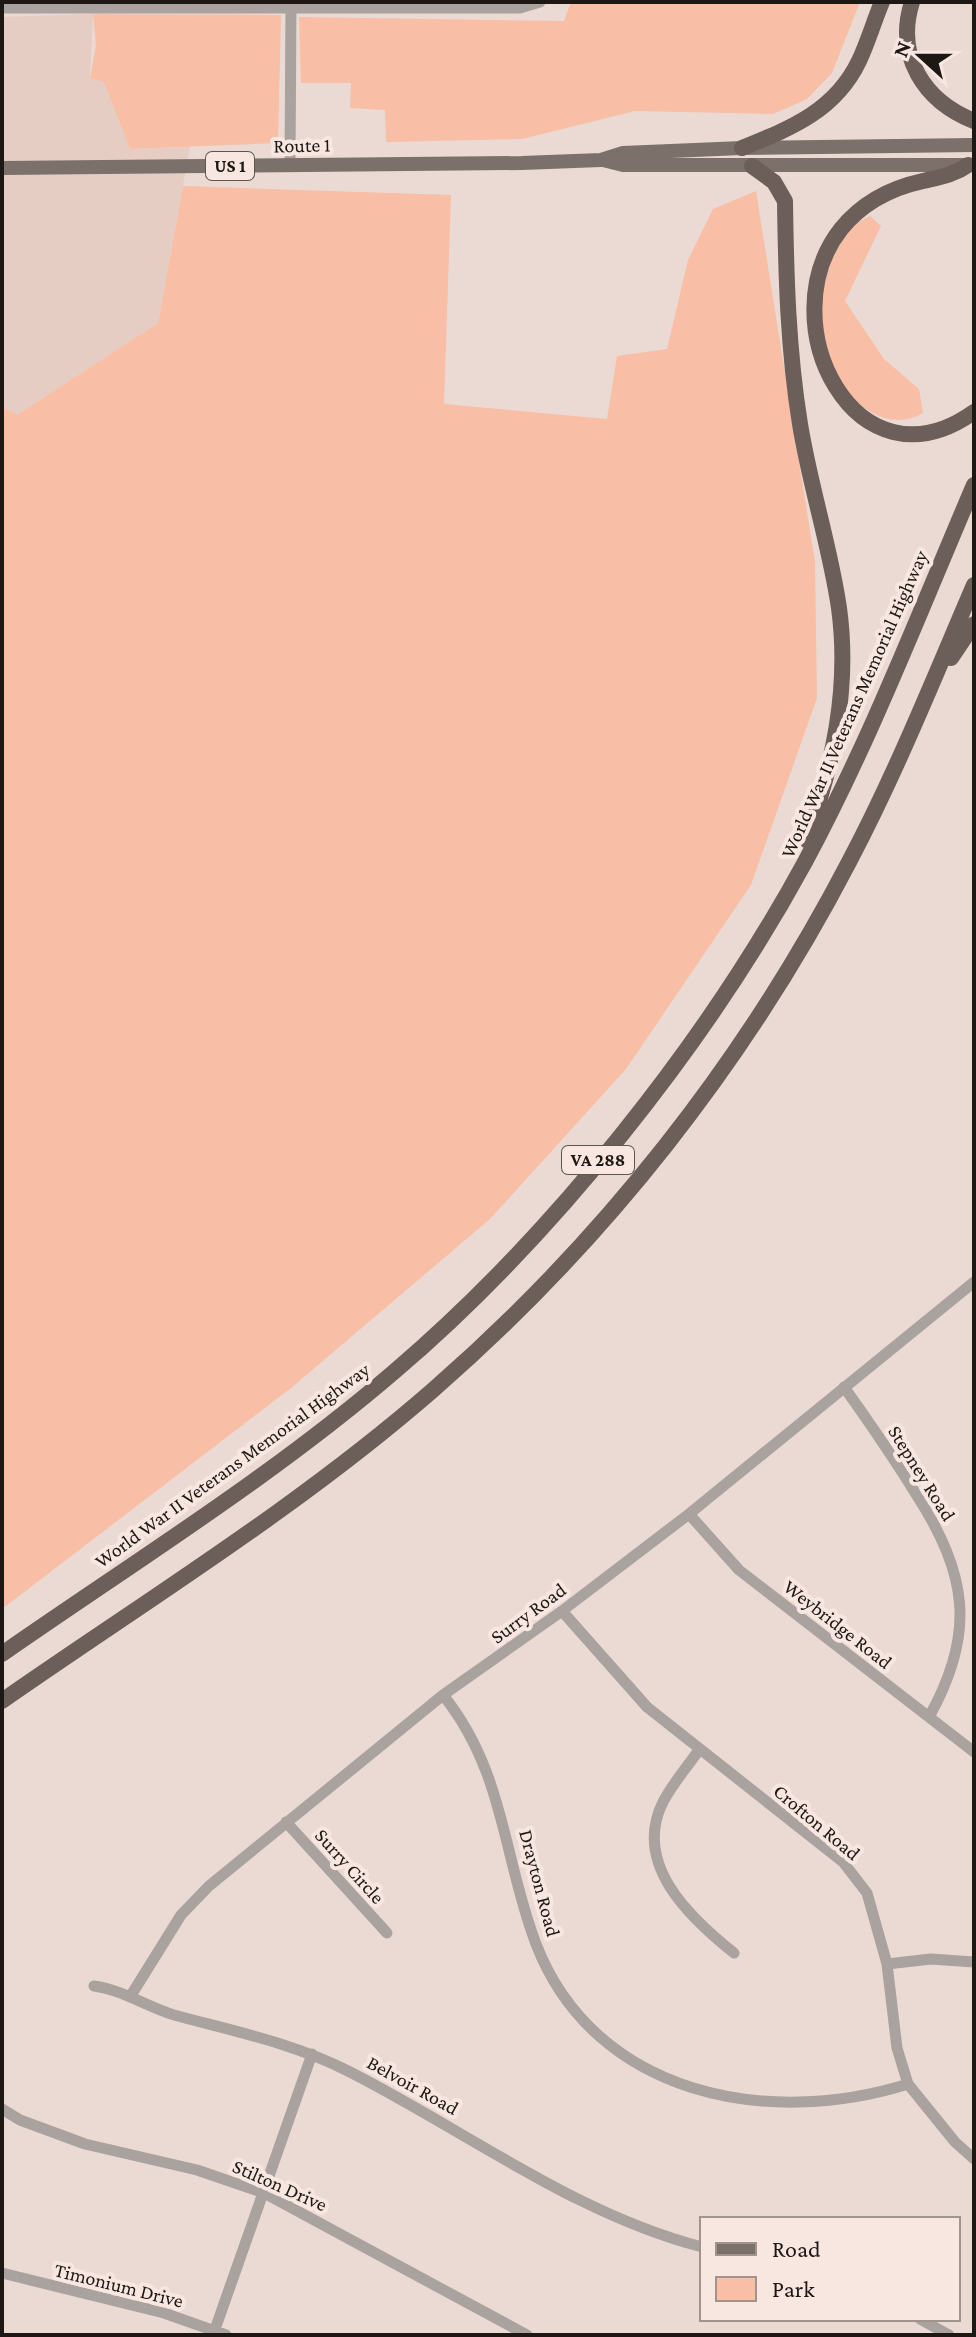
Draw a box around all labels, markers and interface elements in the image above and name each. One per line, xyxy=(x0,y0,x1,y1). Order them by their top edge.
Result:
north arrow xyxy=(880,16,960,96)
text: N xyxy=(887,38,916,60)
street label: Route 1 xyxy=(273,134,331,156)
road number: US 1 xyxy=(206,152,254,180)
street label: World War II Veterans Memorial Highway xyxy=(776,546,933,861)
road number: VA 288 xyxy=(562,1146,634,1174)
street label: World War II Veterans Memorial Highway xyxy=(90,1357,375,1573)
street label: Stepney Road xyxy=(883,1421,960,1526)
street label: Weybridge Road xyxy=(779,1575,897,1674)
street label: Surry Road xyxy=(486,1578,571,1648)
street label: Crofton Road xyxy=(769,1780,865,1865)
street label: Surry Circle xyxy=(310,1824,389,1909)
street label: Drayton Road xyxy=(514,1827,565,1940)
street label: Belvoir Road xyxy=(364,2051,463,2119)
street label: Stilton Drive xyxy=(229,2154,331,2216)
legend xyxy=(700,2217,960,2321)
text: Road xyxy=(772,2235,821,2262)
street label: Timonium Drive xyxy=(52,2258,186,2312)
text: Park xyxy=(772,2275,815,2302)

